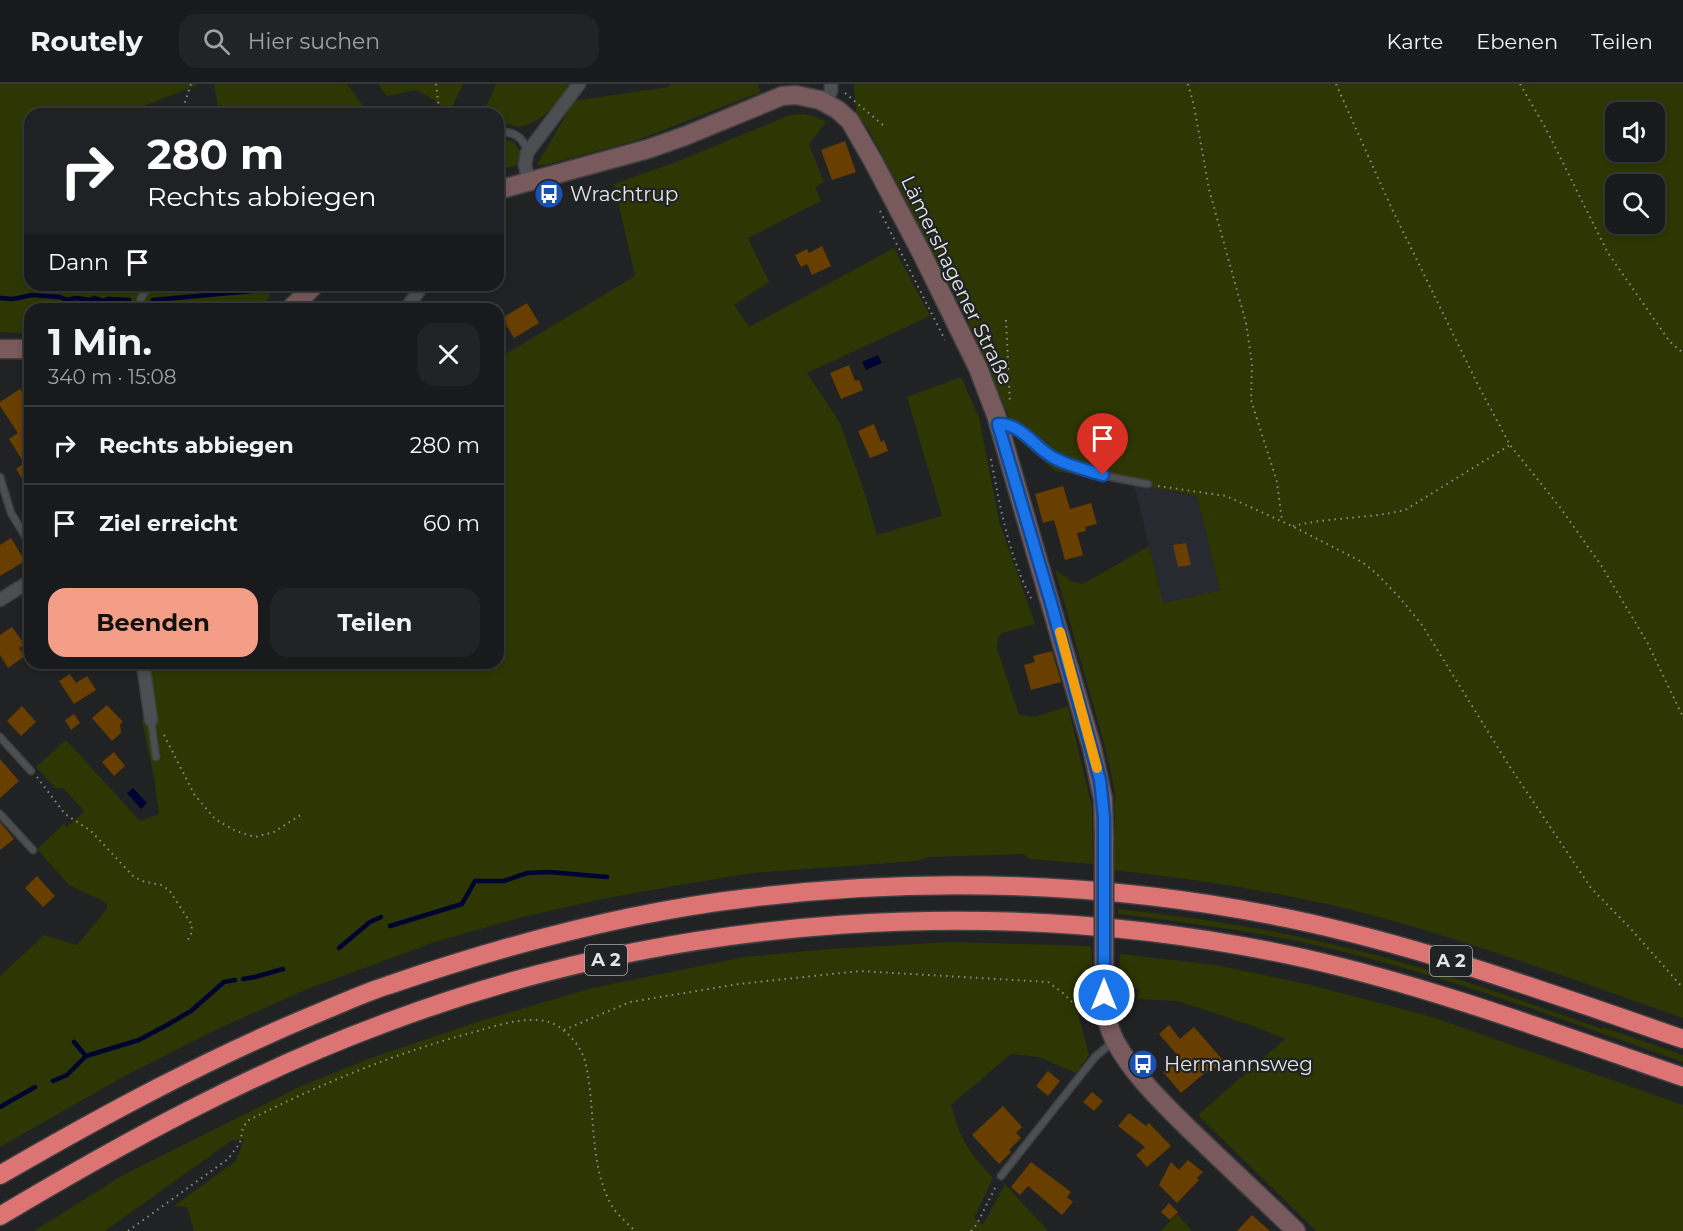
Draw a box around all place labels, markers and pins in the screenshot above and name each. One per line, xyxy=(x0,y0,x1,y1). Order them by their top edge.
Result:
bus stop icon: Wrachtrup xyxy=(533,178,565,210)
place label: Wrachtrup xyxy=(570,182,678,206)
pin xyxy=(1077,413,1128,475)
bus stop icon: Hermannsweg xyxy=(1127,1048,1159,1080)
place label: Hermannsweg xyxy=(1164,1052,1313,1076)

